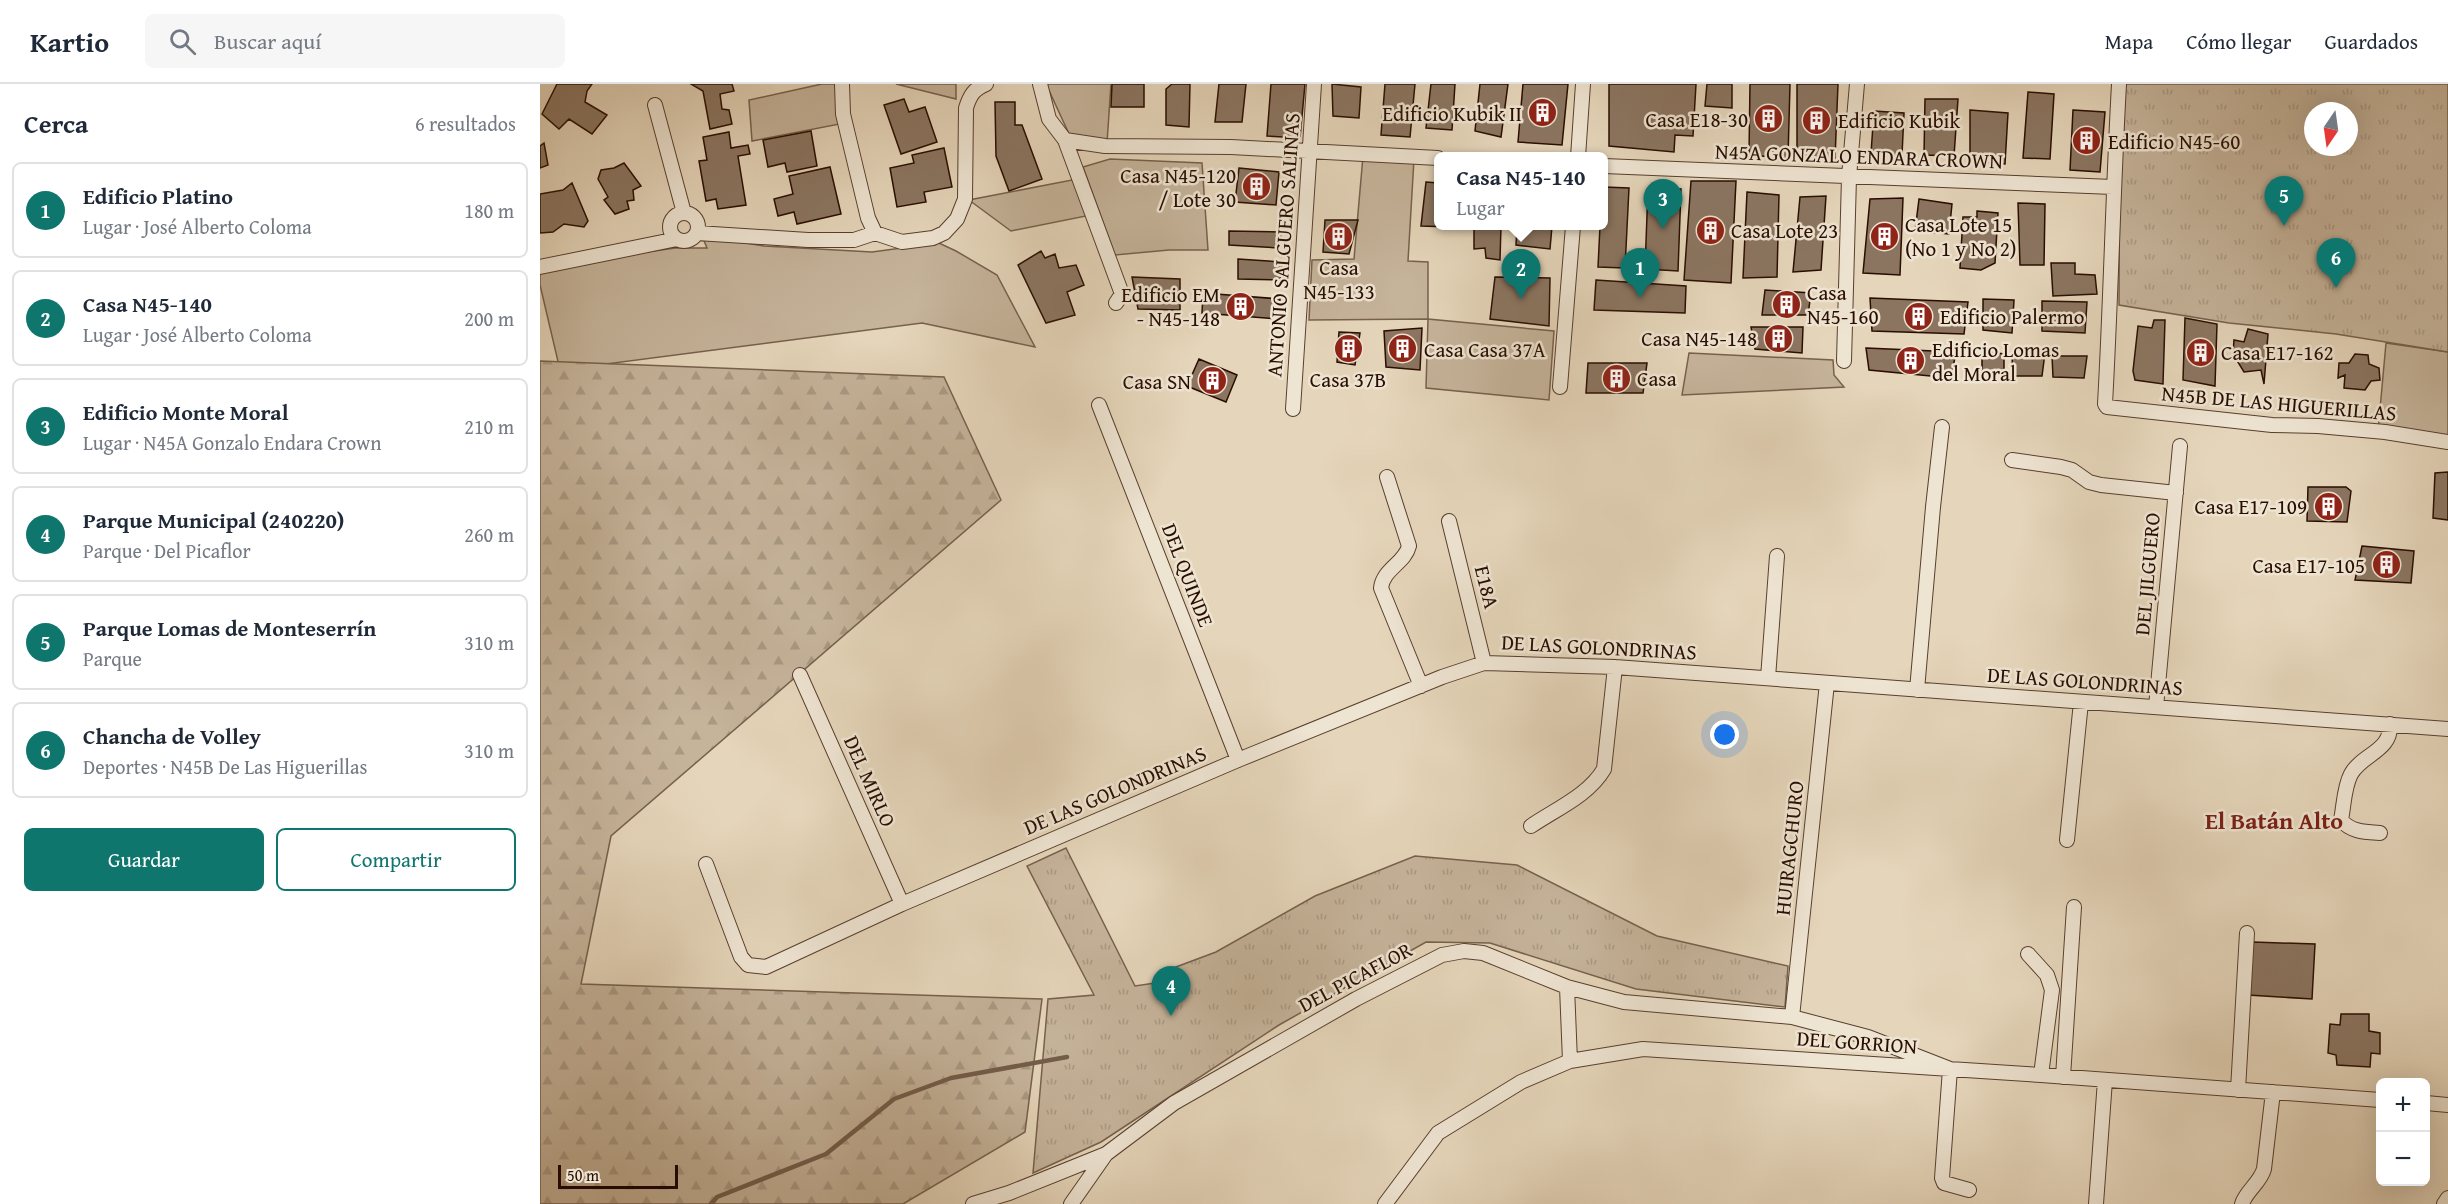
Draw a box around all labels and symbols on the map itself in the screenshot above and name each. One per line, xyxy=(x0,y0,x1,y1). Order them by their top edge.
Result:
building icon: Edificio Kubik II xyxy=(1527,97,1559,129)
place label: Edificio Kubik II xyxy=(1382,98,1522,129)
north arrow xyxy=(2304,102,2358,156)
building icon: Casa E18-30 xyxy=(1753,103,1785,135)
place label: Casa E18-30 xyxy=(1646,104,1748,135)
building icon: Edificio Kubik xyxy=(1801,104,1833,136)
place label: Edificio Kubik xyxy=(1838,105,1960,136)
street label: ANTONIO SALGUERO SALINAS xyxy=(1258,112,1308,378)
building icon: Edificio N45-60 xyxy=(2071,125,2103,157)
place label: Edificio N45-60 xyxy=(2108,126,2240,157)
street label: N45A GONZALO ENDARA CROWN xyxy=(1714,135,2004,177)
place label: Casa N45-120 / Lote 30 xyxy=(1120,160,1236,215)
building icon: Casa N45-120 / Lote 30 xyxy=(1241,171,1273,203)
pin: 5 xyxy=(2264,176,2304,226)
pin: 3 xyxy=(1644,180,1682,229)
place label: Casa Lote 15 (No 1 y No 2) xyxy=(1905,209,2017,264)
building icon: Casa Lote 23 xyxy=(1694,214,1726,246)
place label: Casa Lote 23 xyxy=(1731,215,1838,246)
building icon: Casa N45-133 xyxy=(1323,220,1355,252)
building icon: Casa Lote 15 (No 1 y No 2) xyxy=(1868,220,1900,252)
pin: 6 xyxy=(2316,238,2356,288)
pin: 1 xyxy=(1620,248,1660,298)
pin: 2 xyxy=(1502,250,1540,299)
place label: Casa N45-133 xyxy=(1303,252,1375,307)
place label: Casa N45-160 xyxy=(1807,277,1879,332)
place label: Edificio EM - N45-148 xyxy=(1121,279,1220,334)
building icon: Casa N45-160 xyxy=(1770,288,1802,320)
building icon: Edificio EM - N45-148 xyxy=(1225,290,1257,322)
building icon: Edificio Palermo xyxy=(1903,300,1935,332)
place label: Edificio Palermo xyxy=(1940,301,2084,332)
building icon: Casa N45-148 xyxy=(1762,322,1794,354)
place label: Casa N45-148 xyxy=(1641,323,1757,354)
building icon: Casa 37B xyxy=(1332,332,1364,364)
building icon: Casa Casa 37A xyxy=(1387,333,1419,365)
place label: Casa Casa 37A xyxy=(1424,334,1546,365)
place label: Edificio Lomas del Moral xyxy=(1932,334,2059,389)
building icon: Casa E17-162 xyxy=(2184,336,2216,368)
place label: Casa E17-162 xyxy=(2221,337,2334,368)
building icon: Edificio Lomas del Moral xyxy=(1895,345,1927,377)
building icon: Casa xyxy=(1600,362,1632,394)
place label: Casa xyxy=(1637,363,1677,394)
place label: Casa 37B xyxy=(1310,364,1386,395)
building icon: Casa SN xyxy=(1196,365,1228,397)
place label: Casa SN xyxy=(1123,366,1191,397)
street label: N45B DE LAS HIGUERILLAS xyxy=(2160,377,2398,429)
building icon: Casa E17-109 xyxy=(2312,490,2344,522)
place label: Casa E17-109 xyxy=(2194,491,2307,522)
street label: DEL JILGUERO xyxy=(2126,511,2168,637)
street label: DEL QUINDE xyxy=(1154,519,1222,631)
building icon: Casa E17-105 xyxy=(2370,549,2402,581)
place label: Casa E17-105 xyxy=(2252,550,2365,581)
street label: E18A xyxy=(1467,562,1507,612)
street label: DE LAS GOLONDRINAS xyxy=(1500,626,1698,668)
street label: DE LAS GOLONDRINAS xyxy=(1986,659,2184,703)
your location xyxy=(1710,720,1739,749)
street label: DEL MIRLO xyxy=(836,730,904,832)
street label: DE LAS GOLONDRINAS xyxy=(1019,737,1211,843)
street label: HUIRAGCHURO xyxy=(1767,779,1811,917)
district label: El Batán Alto xyxy=(2205,803,2343,838)
street label: DEL PICAFLOR xyxy=(1293,934,1418,1020)
pin: 4 xyxy=(1152,966,1190,1016)
street label: DEL GORRION xyxy=(1796,1022,1918,1062)
scale bar xyxy=(558,1162,678,1190)

